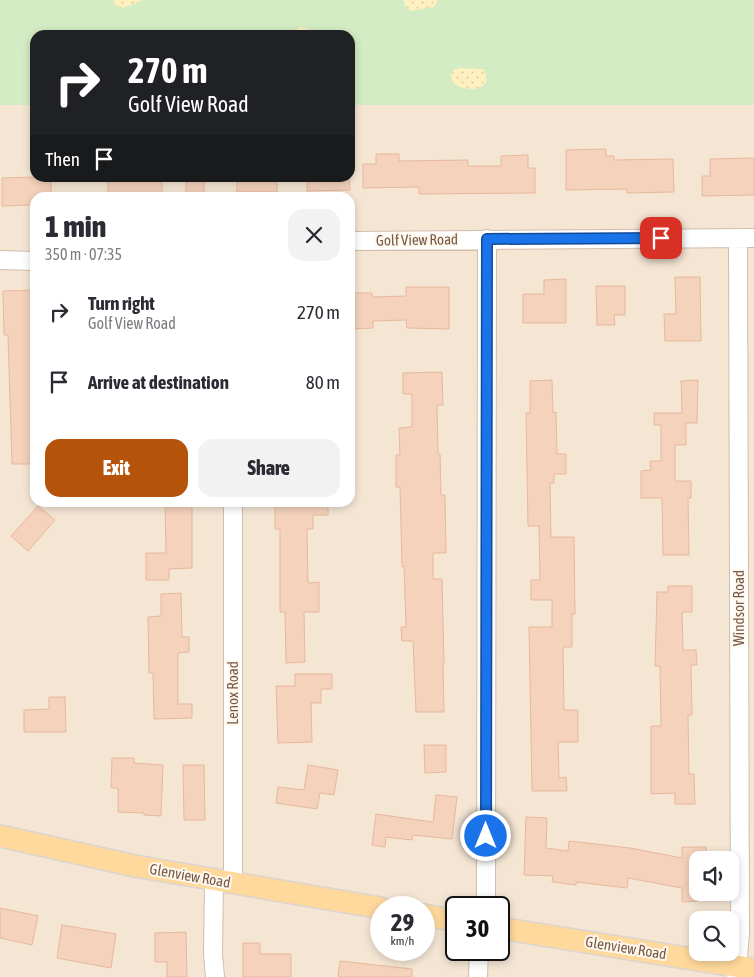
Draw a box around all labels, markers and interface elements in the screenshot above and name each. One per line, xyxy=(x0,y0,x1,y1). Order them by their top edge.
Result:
icon: right xyxy=(45,50,110,115)
text: 270 m xyxy=(128,50,207,90)
text: Golf View Road xyxy=(128,91,249,117)
icon: arrive xyxy=(90,145,118,173)
text: Then xyxy=(45,148,80,170)
text: 1 min xyxy=(45,209,106,243)
button: close xyxy=(288,209,340,261)
pin xyxy=(640,217,682,259)
icon: arrive xyxy=(647,224,675,252)
street label: Golf View Road xyxy=(376,230,458,249)
text: 350 m · 07:35 xyxy=(45,245,122,263)
text: Turn right xyxy=(88,292,155,314)
icon: right xyxy=(45,298,73,326)
text: 270 m xyxy=(297,301,340,323)
text: Golf View Road xyxy=(88,314,176,332)
icon: arrive xyxy=(45,368,73,396)
text: Arrive at destination xyxy=(88,371,229,393)
text: 80 m xyxy=(306,371,340,393)
button: Exit xyxy=(45,439,188,497)
button: Share xyxy=(198,439,340,497)
street label: Windsor Road xyxy=(730,570,747,646)
street label: Lenox Road xyxy=(224,661,241,725)
position arrow xyxy=(459,809,511,861)
map controls xyxy=(689,851,739,961)
button: sound xyxy=(689,851,739,901)
street label: Glenview Road xyxy=(148,860,232,891)
speed limit sign: 30 xyxy=(445,896,510,961)
text: 29 xyxy=(391,908,414,936)
button: search xyxy=(689,911,739,961)
street label: Glenview Road xyxy=(584,933,668,962)
text: km/h xyxy=(391,934,414,948)

